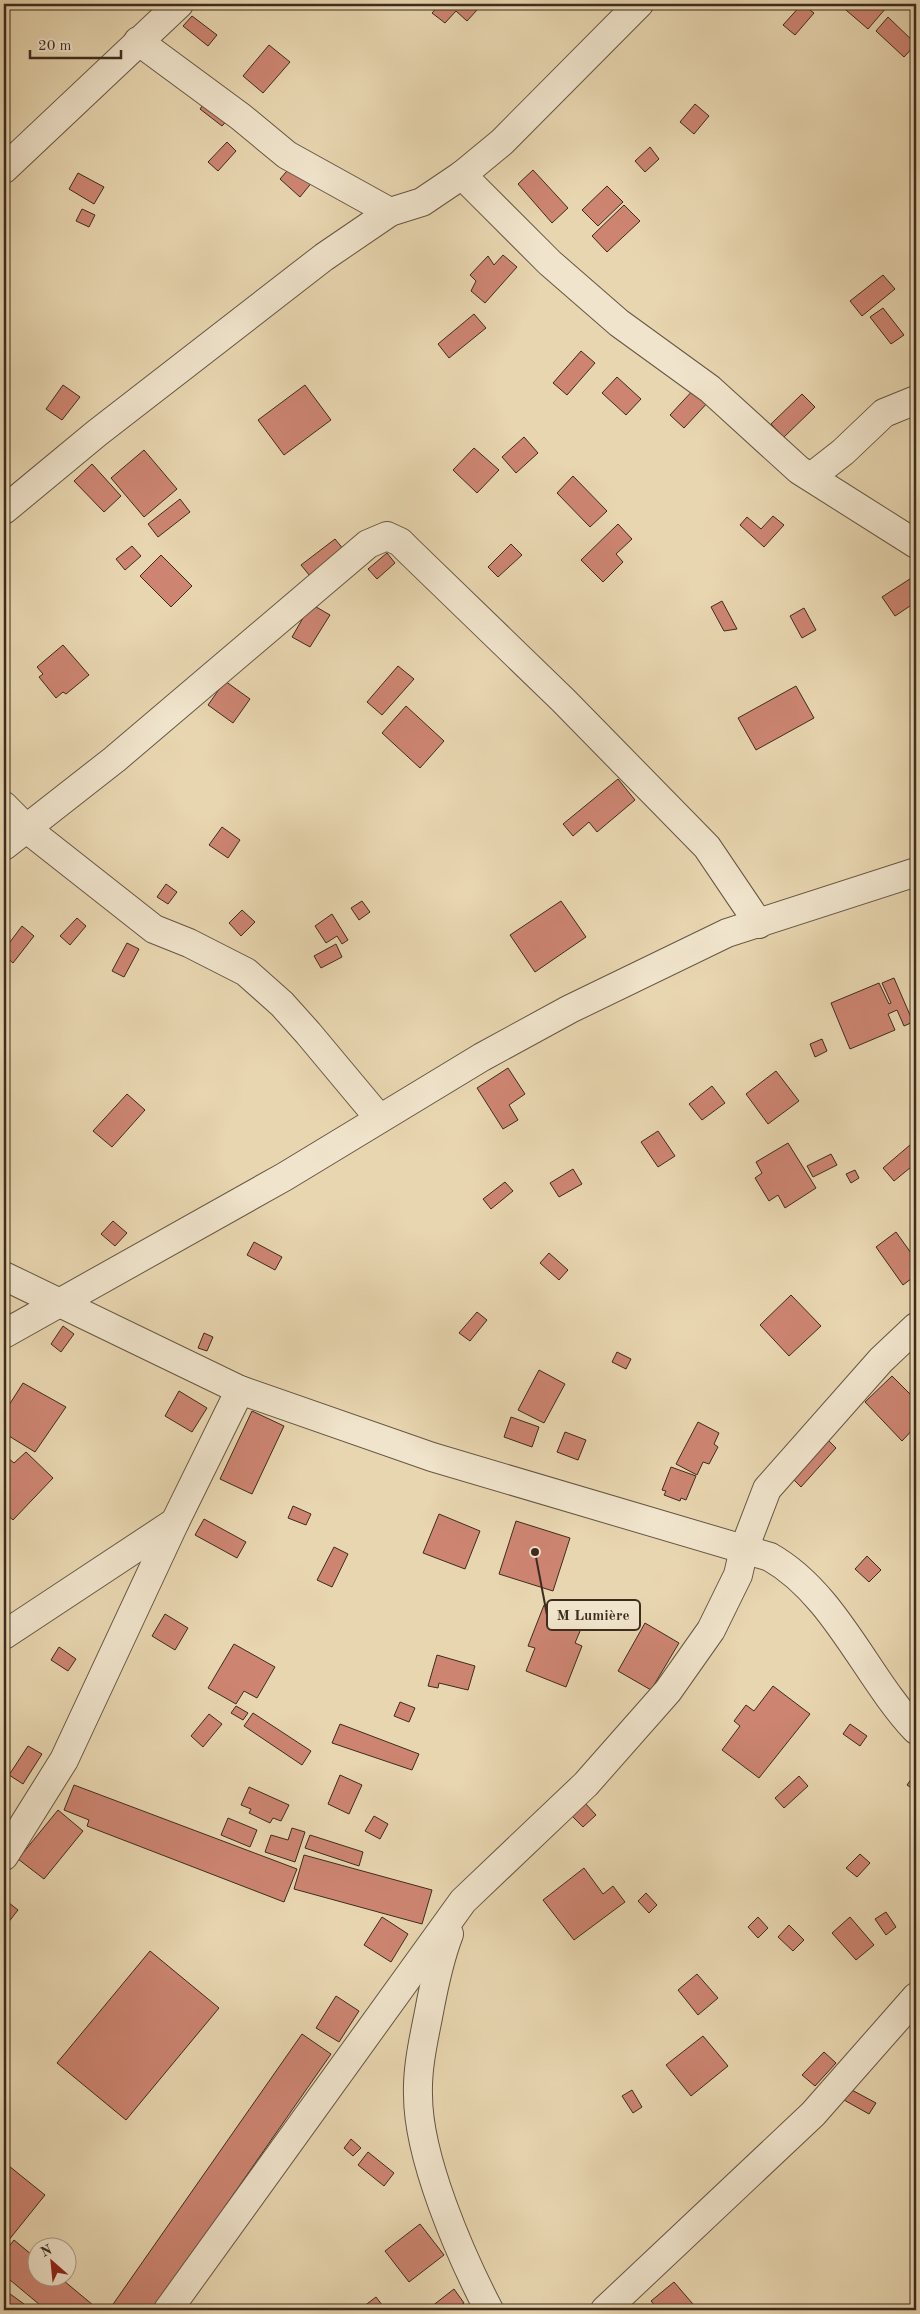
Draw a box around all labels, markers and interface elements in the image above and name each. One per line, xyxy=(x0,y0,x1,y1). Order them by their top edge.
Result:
scale bar xyxy=(30,28,121,60)
text: 20 m xyxy=(38,39,72,54)
callout: M Lumière xyxy=(547,1600,640,1630)
text: M Lumière xyxy=(557,1609,629,1624)
north arrow xyxy=(28,2236,78,2286)
text: N xyxy=(39,2243,55,2260)

